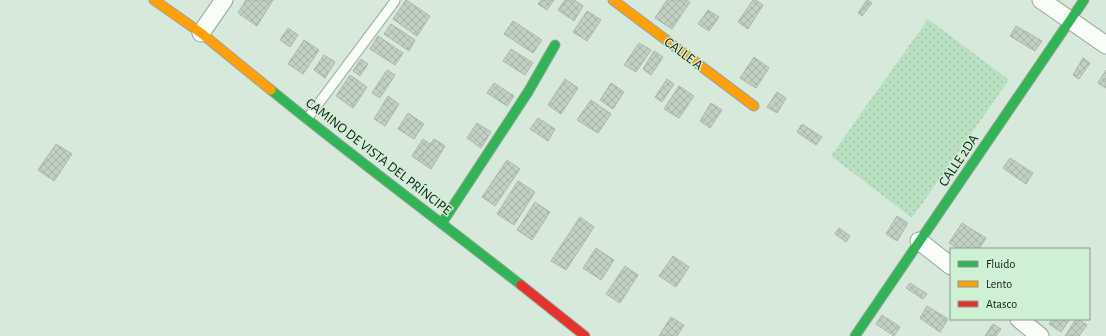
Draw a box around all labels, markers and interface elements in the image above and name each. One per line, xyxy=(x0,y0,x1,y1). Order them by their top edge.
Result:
street label: CALLE A xyxy=(662,35,705,73)
street label: CAMINO DE VISTA DEL PRÍNCIPE xyxy=(303,93,456,218)
street label: CALLE 2DA xyxy=(936,132,981,189)
legend xyxy=(950,248,1090,320)
text: Fluido xyxy=(986,258,1015,270)
text: Lento xyxy=(986,278,1012,290)
text: Atasco xyxy=(986,298,1017,310)

